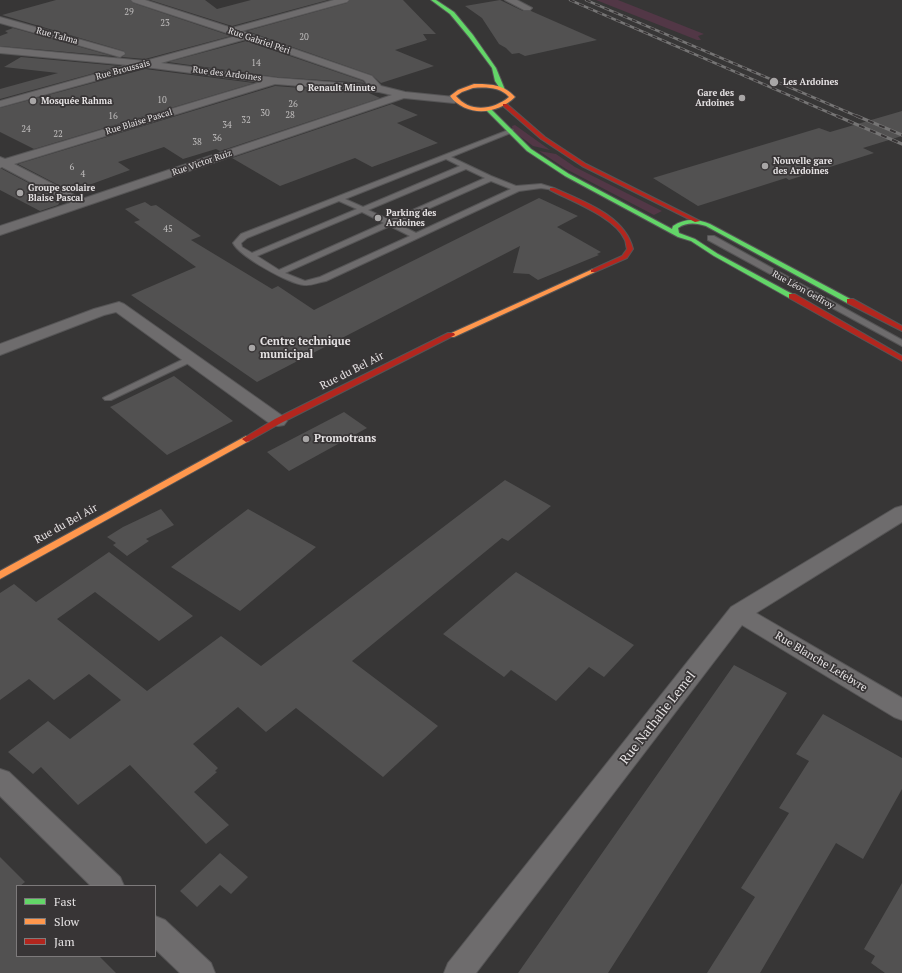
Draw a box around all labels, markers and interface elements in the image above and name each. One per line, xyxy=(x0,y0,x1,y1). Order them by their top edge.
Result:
house number: 29 xyxy=(124,7,134,17)
house number: 23 xyxy=(160,18,170,28)
street label: Rue Talma xyxy=(35,25,79,47)
street label: Rue Gabriel Péri xyxy=(227,25,291,57)
house number: 20 xyxy=(299,32,309,42)
street label: Rue Broussais xyxy=(95,58,151,82)
house number: 14 xyxy=(251,58,261,68)
street label: Rue des Ardoines xyxy=(192,64,262,84)
marker: Les Ardoines xyxy=(768,76,780,88)
place label: Les Ardoines xyxy=(783,77,838,87)
marker: Renault Minute xyxy=(295,83,305,93)
place label: Renault Minute xyxy=(308,83,375,93)
place label: Gare des Ardoines xyxy=(695,88,734,109)
marker: Gare des Ardoines xyxy=(737,93,747,103)
house number: 10 xyxy=(157,95,167,105)
marker: Mosquée Rahma xyxy=(28,96,38,106)
place label: Mosquée Rahma xyxy=(41,96,112,106)
house number: 26 xyxy=(288,99,298,109)
street label: Rue Blaise Pascal xyxy=(104,107,174,137)
house number: 30 xyxy=(260,108,270,118)
house number: 28 xyxy=(285,110,295,120)
house number: 16 xyxy=(108,111,118,121)
house number: 32 xyxy=(241,115,251,125)
house number: 34 xyxy=(222,120,232,130)
house number: 24 xyxy=(21,124,31,134)
house number: 22 xyxy=(53,129,63,139)
house number: 36 xyxy=(212,133,222,143)
house number: 38 xyxy=(192,137,202,147)
street label: Rue Victor Ruiz xyxy=(171,148,233,178)
place label: Nouvelle gare des Ardoines xyxy=(773,156,832,177)
marker: Nouvelle gare des Ardoines xyxy=(760,161,770,171)
house number: 6 xyxy=(70,162,74,172)
house number: 4 xyxy=(81,169,85,179)
place label: Groupe scolaire Blaise Pascal xyxy=(28,183,95,204)
marker: Groupe scolaire Blaise Pascal xyxy=(15,188,25,198)
place label: Parking des Ardoines xyxy=(386,208,436,229)
marker: Parking des Ardoines xyxy=(373,213,383,223)
house number: 45 xyxy=(163,224,173,234)
street label: Rue Léon Geffroy xyxy=(770,268,836,312)
place label: Centre technique municipal xyxy=(260,335,351,361)
marker: Centre technique municipal xyxy=(247,343,257,353)
street label: Rue du Bel Air xyxy=(318,349,386,393)
place label: Promotrans xyxy=(314,432,376,446)
marker: Promotrans xyxy=(301,434,311,444)
street label: Rue du Bel Air xyxy=(32,501,100,547)
street label: Rue Blanche Lefebvre xyxy=(772,629,870,695)
street label: Rue Nathalie Lemel xyxy=(617,669,699,767)
legend xyxy=(16,885,156,957)
text: Fast xyxy=(54,894,76,909)
text: Slow xyxy=(54,914,79,929)
text: Jam xyxy=(54,934,75,949)

